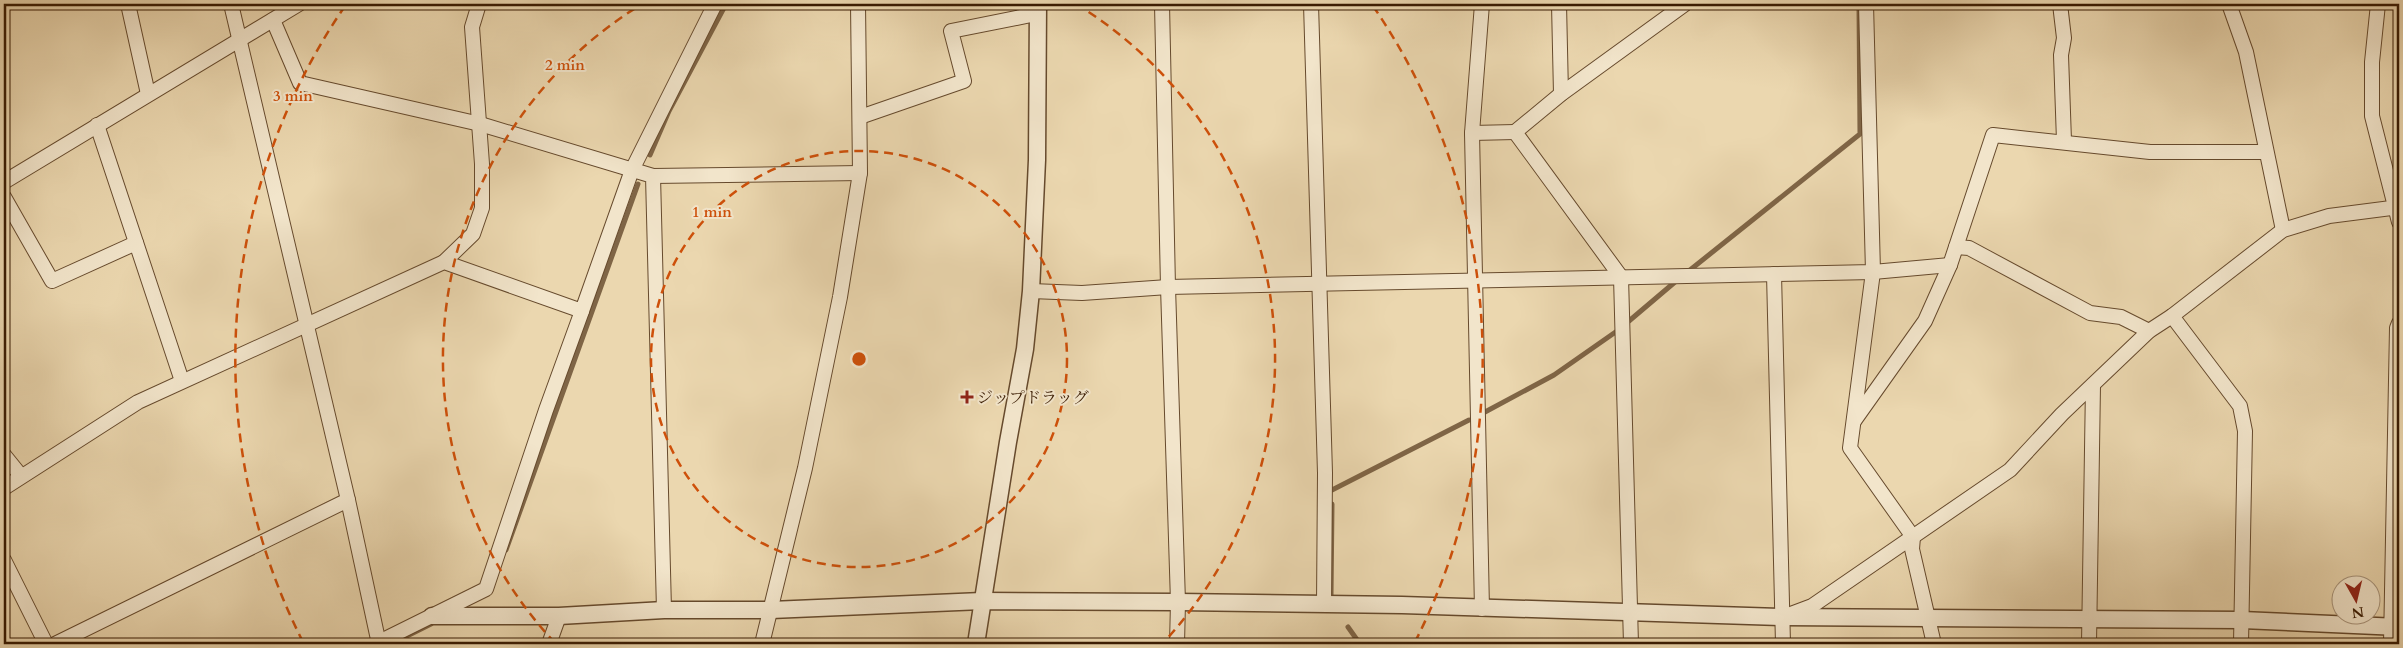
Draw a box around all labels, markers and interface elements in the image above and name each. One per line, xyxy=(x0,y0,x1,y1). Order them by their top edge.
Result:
text: 2 min xyxy=(545,55,585,75)
text: 3 min xyxy=(273,86,313,106)
text: 1 min xyxy=(692,202,732,222)
centre of rings xyxy=(850,350,868,368)
place label: ジップドラッグ xyxy=(977,387,1089,409)
marker: ジップドラッグ xyxy=(961,391,973,403)
north arrow xyxy=(2330,576,2380,626)
text: N xyxy=(2350,602,2365,623)

